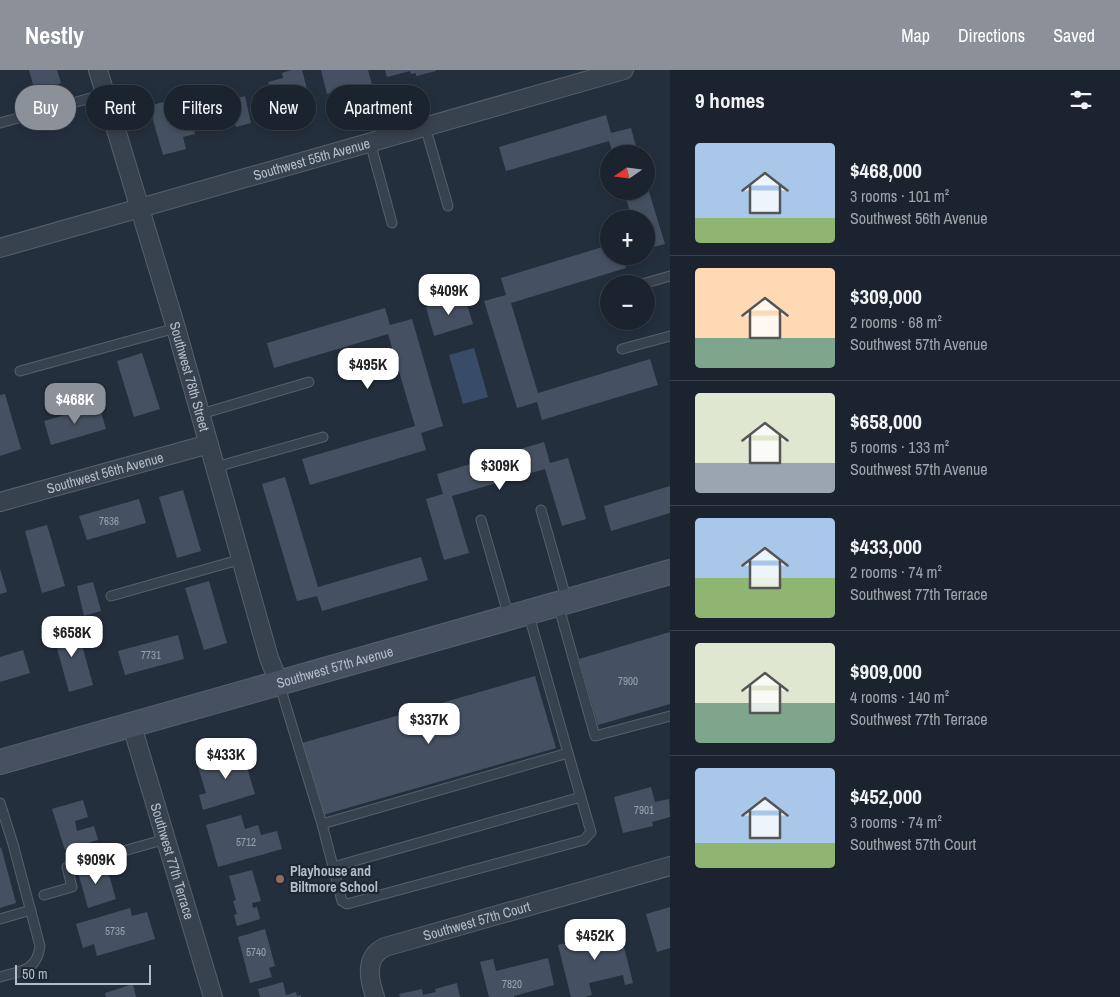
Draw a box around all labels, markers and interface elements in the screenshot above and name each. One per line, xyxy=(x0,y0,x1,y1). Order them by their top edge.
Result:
text: Nestly xyxy=(25,19,84,51)
text: Map xyxy=(901,23,930,48)
text: Directions xyxy=(958,23,1025,48)
text: Saved xyxy=(1053,23,1095,48)
chip: Buy xyxy=(15,85,76,130)
chip: Rent xyxy=(86,85,154,130)
chip: Filters xyxy=(164,85,241,130)
chip: New xyxy=(251,85,316,130)
chip: Apartment xyxy=(326,85,430,130)
text: 9 homes xyxy=(695,86,765,115)
icon: filters xyxy=(1067,86,1095,114)
street label: Southwest 55th Avenue xyxy=(251,134,372,184)
north arrow xyxy=(600,145,655,200)
map controls xyxy=(600,145,655,330)
text: $468,000 xyxy=(850,156,922,185)
icon: home xyxy=(735,163,795,223)
text: 3 rooms · 101 m² xyxy=(850,185,949,207)
text: Southwest 56th Avenue xyxy=(850,207,988,229)
button: + xyxy=(600,210,655,265)
pin: $409K xyxy=(414,274,484,316)
button: − xyxy=(600,275,655,330)
text: $409K xyxy=(430,279,468,301)
text: $309,000 xyxy=(850,282,922,311)
icon: home xyxy=(735,288,795,348)
text: 2 rooms · 68 m² xyxy=(850,311,942,333)
street label: Southwest 78th Street xyxy=(166,320,214,433)
text: Southwest 57th Avenue xyxy=(850,333,988,355)
pin: $495K xyxy=(333,348,403,390)
text: $495K xyxy=(349,353,387,375)
pin: $468K xyxy=(40,382,110,425)
text: $468K xyxy=(56,388,94,410)
text: $658,000 xyxy=(850,407,922,436)
icon: home xyxy=(735,413,795,473)
text: 5 rooms · 133 m² xyxy=(850,436,949,458)
street label: Southwest 56th Avenue xyxy=(45,448,166,498)
pin: $309K xyxy=(465,448,535,491)
text: $309K xyxy=(481,454,519,476)
text: Southwest 57th Avenue xyxy=(850,458,988,480)
house number: 7636 xyxy=(99,514,119,528)
text: $433,000 xyxy=(850,532,922,561)
icon: home xyxy=(735,538,795,598)
text: 2 rooms · 74 m² xyxy=(850,561,942,583)
text: Southwest 77th Terrace xyxy=(850,583,988,605)
pin: $658K xyxy=(37,616,107,658)
text: $658K xyxy=(53,621,91,643)
street label: Southwest 57th Avenue xyxy=(274,642,395,692)
house number: 7731 xyxy=(141,648,161,662)
text: $909,000 xyxy=(850,657,922,686)
icon: home xyxy=(735,663,795,723)
house number: 7900 xyxy=(618,674,638,688)
text: 4 rooms · 140 m² xyxy=(850,686,949,708)
pin: $337K xyxy=(394,702,464,745)
text: $337K xyxy=(410,708,448,730)
text: Southwest 77th Terrace xyxy=(850,708,988,730)
pin: $433K xyxy=(191,738,261,780)
text: $433K xyxy=(207,743,245,765)
text: $452,000 xyxy=(850,782,922,811)
icon: home xyxy=(735,788,795,848)
street label: Southwest 77th Terrace xyxy=(146,801,198,921)
house number: 7901 xyxy=(634,803,654,817)
text: 3 rooms · 74 m² xyxy=(850,811,942,833)
text: Southwest 57th Court xyxy=(850,833,976,855)
house number: 5712 xyxy=(236,835,256,849)
pin: $909K xyxy=(61,842,131,885)
text: $909K xyxy=(77,848,115,870)
place label: Playhouse and Biltmore School xyxy=(290,862,378,896)
marker: Playhouse and Biltmore School xyxy=(274,873,286,885)
street label: Southwest 57th Court xyxy=(421,897,532,945)
pin: $452K xyxy=(560,918,630,961)
house number: 5735 xyxy=(105,924,125,938)
text: $452K xyxy=(576,924,614,946)
house number: 5740 xyxy=(246,945,266,959)
scale bar xyxy=(15,962,151,985)
text: 50 m xyxy=(22,965,48,983)
house number: 7820 xyxy=(502,977,522,991)

